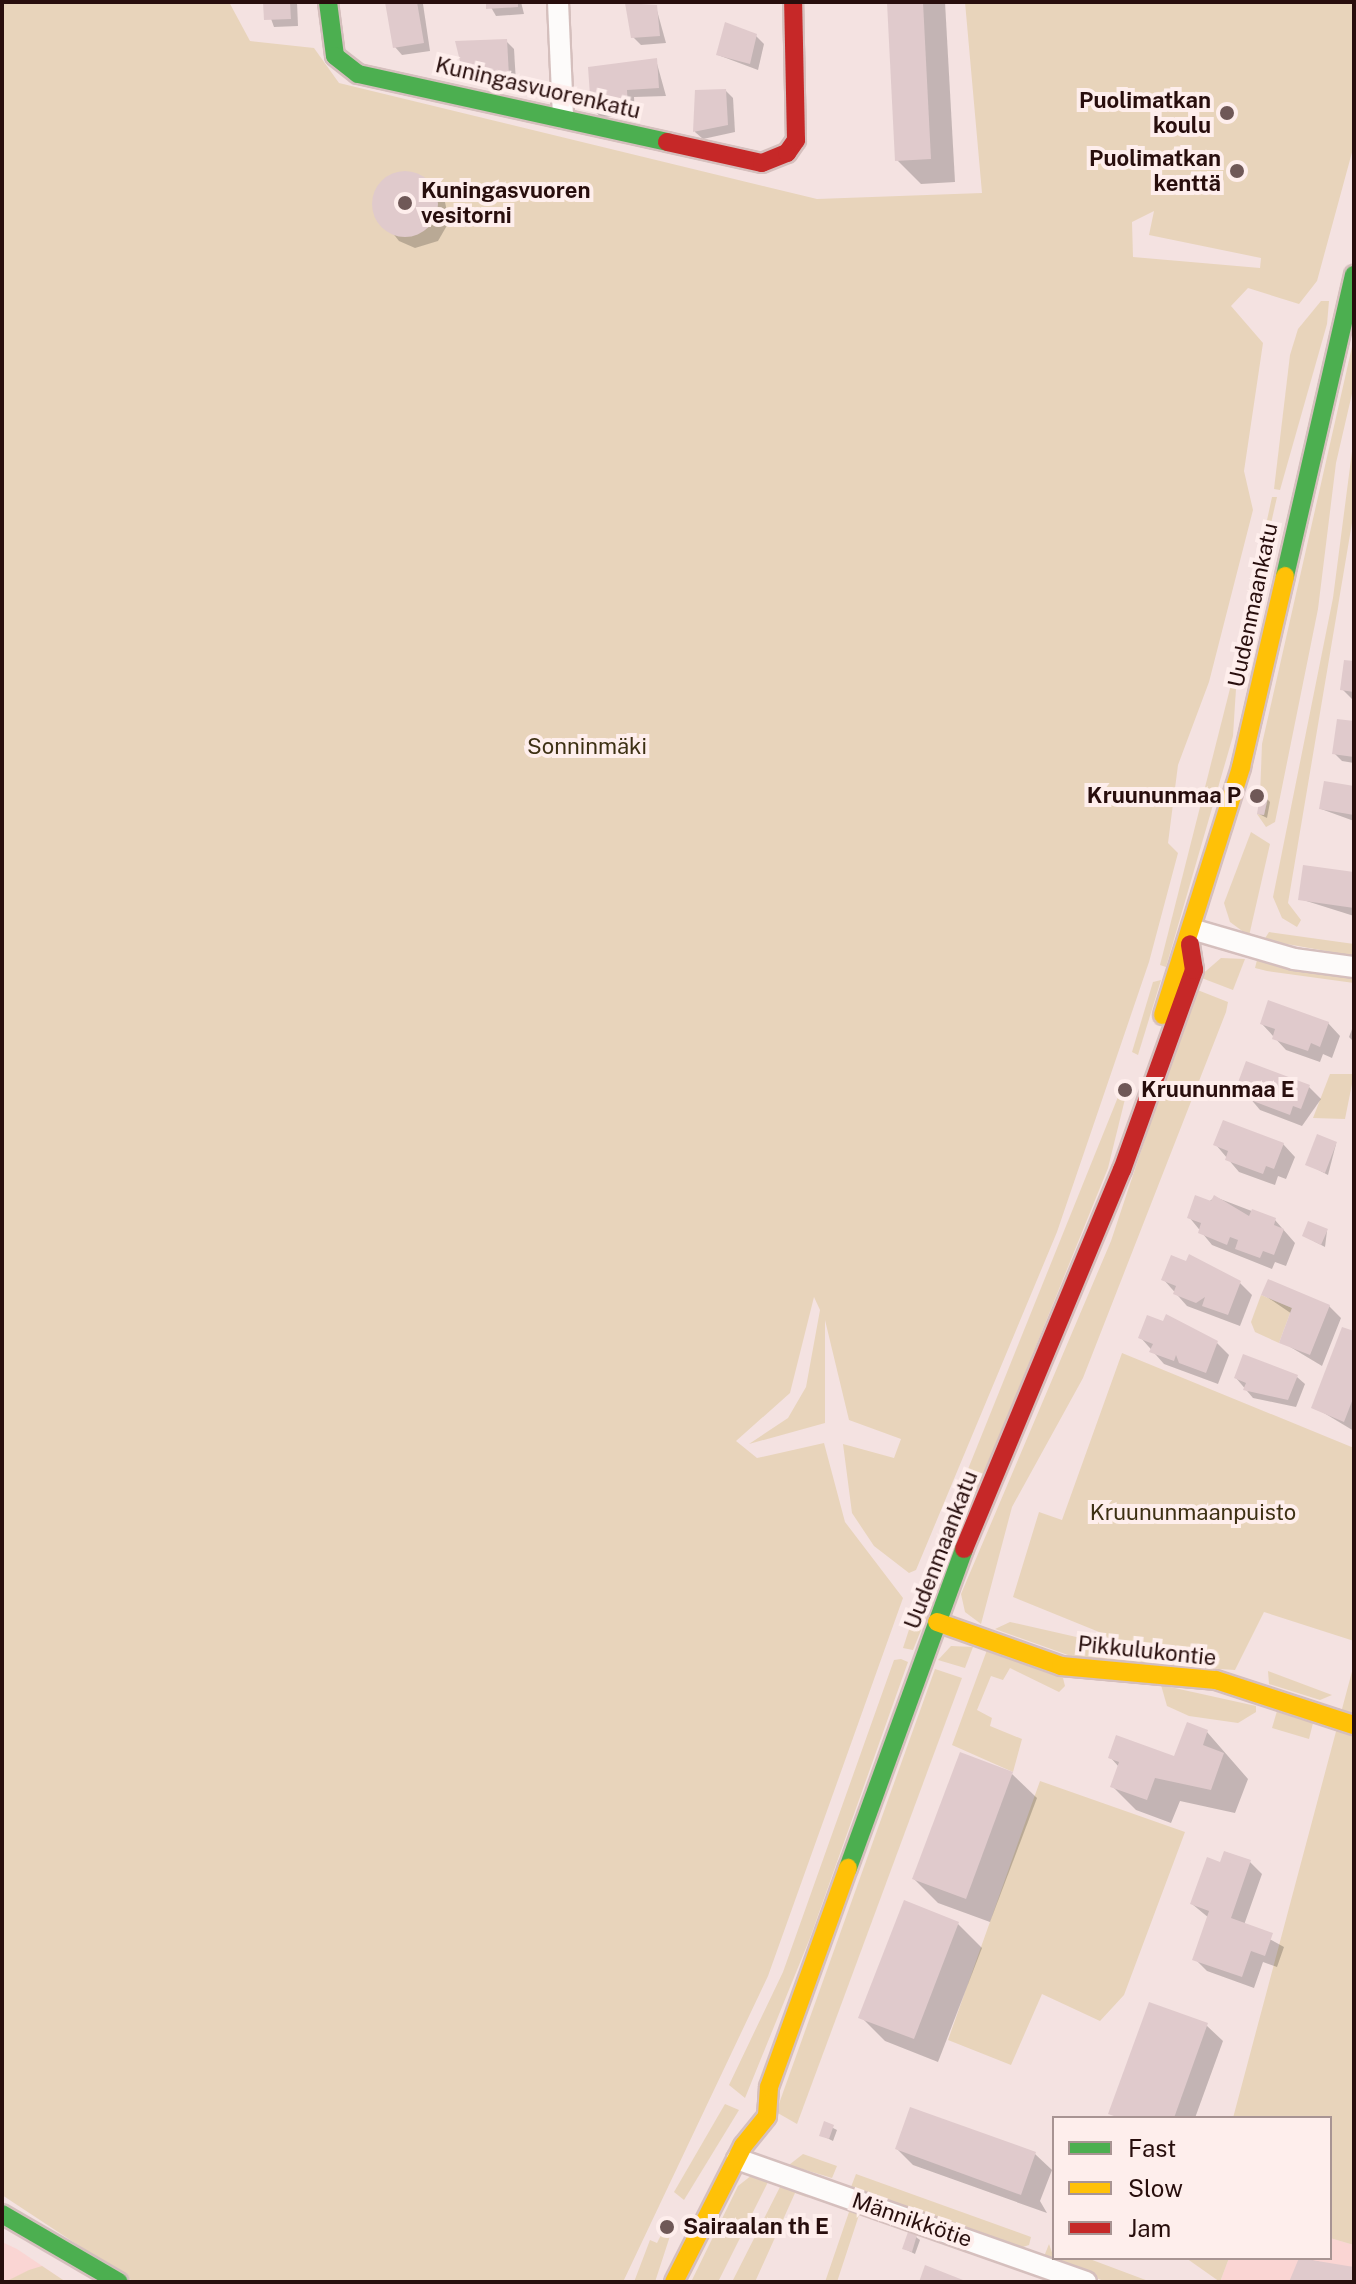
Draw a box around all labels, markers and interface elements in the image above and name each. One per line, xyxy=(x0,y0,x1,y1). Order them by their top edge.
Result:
street label: Kuningasvuorenkatu xyxy=(433,52,643,124)
place label: Puolimatkan koulu xyxy=(1079,87,1211,138)
marker: Puolimatkan koulu xyxy=(1218,104,1236,122)
place label: Puolimatkan kenttä xyxy=(1089,145,1221,196)
marker: Puolimatkan kenttä xyxy=(1228,162,1246,180)
place label: Kuningasvuoren vesitorni xyxy=(421,177,591,228)
marker: Kuningasvuoren vesitorni xyxy=(396,194,414,212)
street label: Uudenmaankatu xyxy=(1223,520,1283,690)
park label: Sonninmäki xyxy=(527,734,647,760)
place label: Kruununmaa P xyxy=(1087,783,1241,809)
marker: Kruununmaa P xyxy=(1248,787,1266,805)
place label: Kruununmaa E xyxy=(1141,1077,1295,1103)
marker: Kruununmaa E xyxy=(1116,1081,1134,1099)
street label: Uudenmaankatu xyxy=(899,1467,983,1633)
park label: Kruununmaanpuisto xyxy=(1090,1500,1296,1526)
street label: Pikkulukontie xyxy=(1076,1631,1218,1671)
legend xyxy=(1052,2116,1332,2260)
text: Fast xyxy=(1128,2134,1176,2162)
text: Slow xyxy=(1128,2174,1183,2202)
street label: Männikkötie xyxy=(849,2187,975,2253)
place label: Sairaalan th E xyxy=(683,2214,829,2240)
text: Jam xyxy=(1128,2214,1171,2242)
marker: Sairaalan th E xyxy=(658,2218,676,2236)

